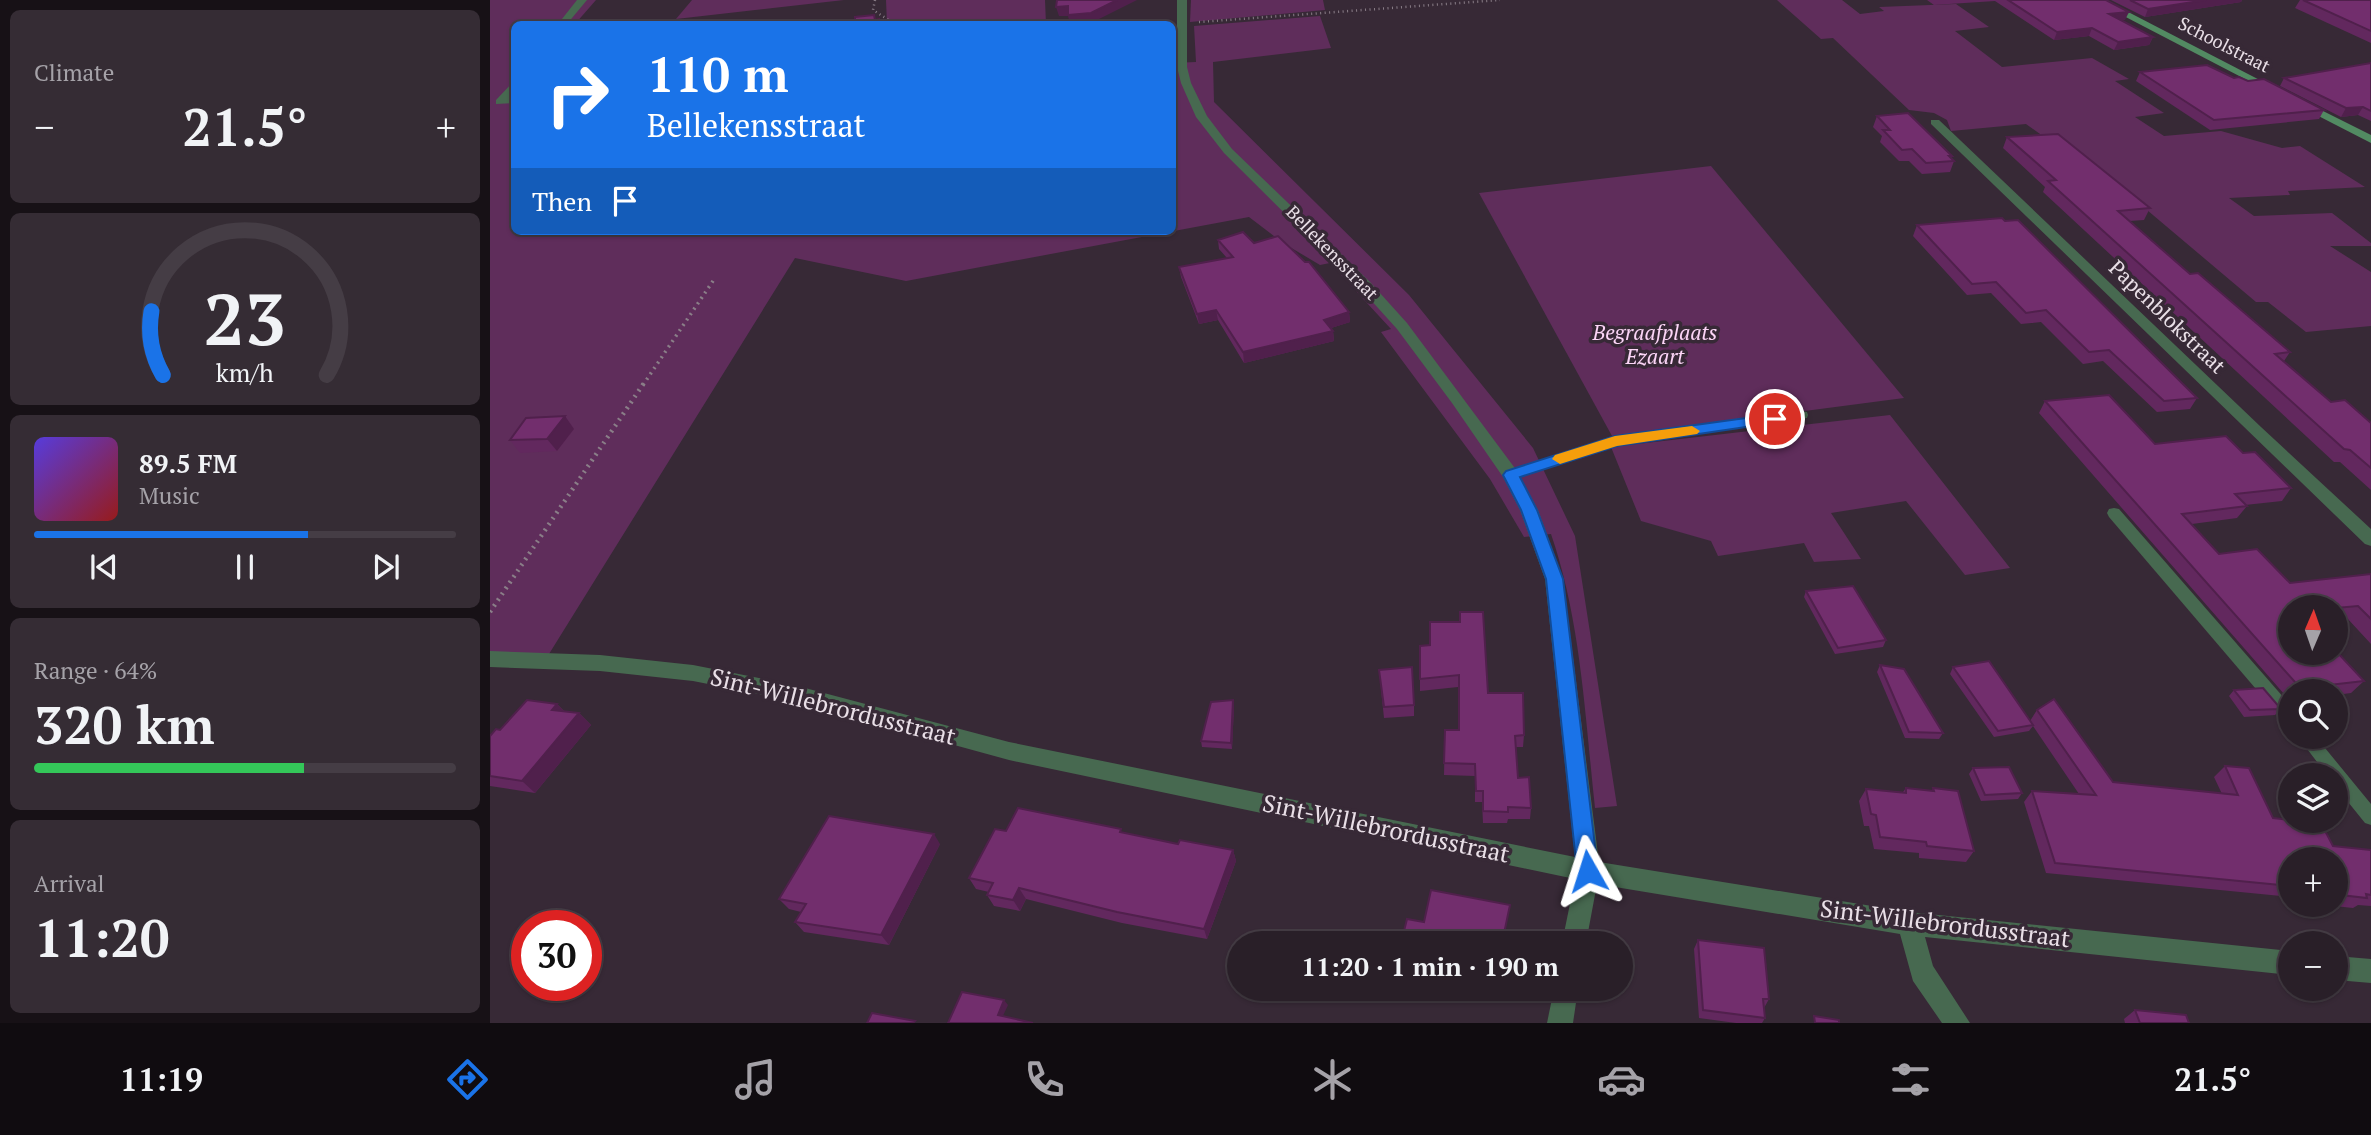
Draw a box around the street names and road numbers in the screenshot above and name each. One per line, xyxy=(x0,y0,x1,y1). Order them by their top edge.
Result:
street label: Schoolstraat xyxy=(2174,11,2275,78)
street label: Bellekensstraat xyxy=(1281,200,1384,305)
street label: Papenblokstraat xyxy=(2103,253,2232,379)
street label: Sint-Willebrordusstraat xyxy=(707,660,959,752)
street label: Sint-Willebrordusstraat xyxy=(1260,786,1513,870)
street label: Sint-Willebrordusstraat xyxy=(1818,892,2072,954)

